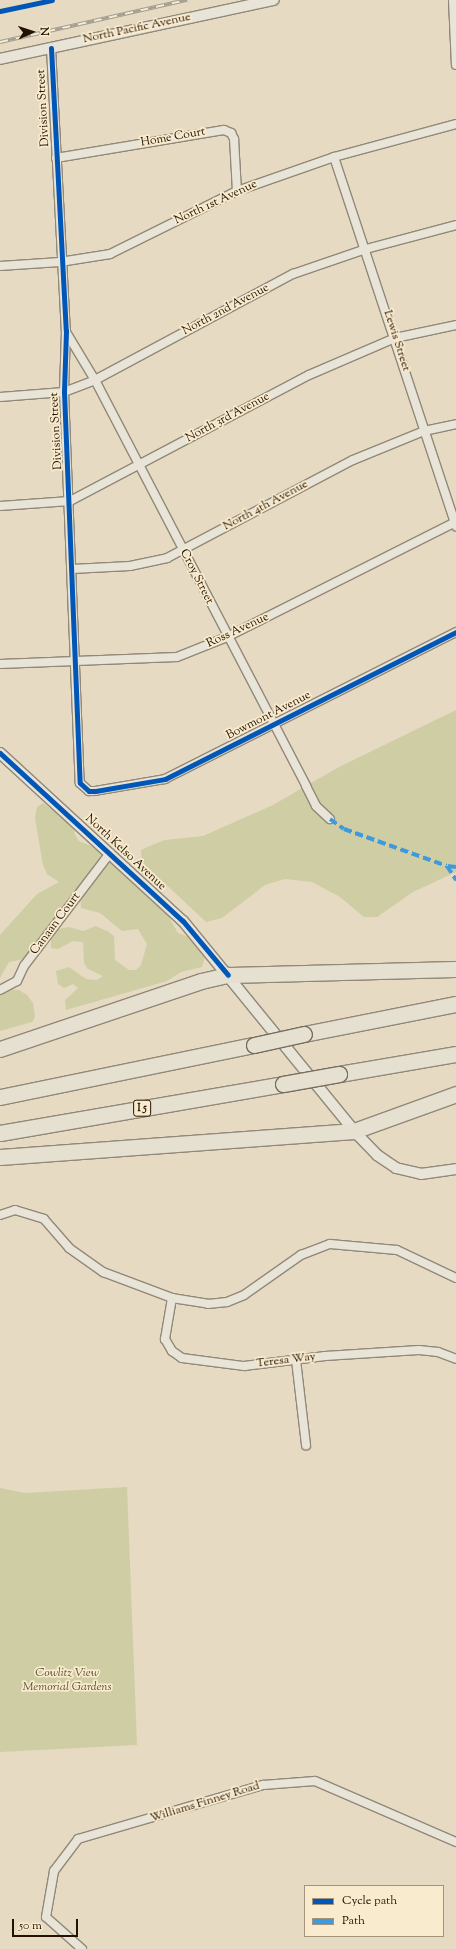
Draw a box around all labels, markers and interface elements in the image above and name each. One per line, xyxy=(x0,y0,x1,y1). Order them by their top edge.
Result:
street label: North Pacific Avenue xyxy=(82,11,192,47)
north arrow xyxy=(12,12,52,52)
text: N xyxy=(36,27,52,36)
street label: Division Street xyxy=(35,69,53,147)
street label: Home Court xyxy=(140,125,206,151)
street label: North 1st Avenue xyxy=(172,178,260,228)
street label: North 2nd Avenue xyxy=(180,281,272,339)
street label: Lewis Street xyxy=(379,309,413,373)
street label: North 3rd Avenue xyxy=(184,390,272,446)
street label: Division Street xyxy=(48,392,66,470)
street label: North 4th Avenue xyxy=(221,478,311,534)
street label: Croy Street xyxy=(176,547,216,607)
street label: Ross Avenue xyxy=(205,610,271,652)
street label: Bowmont Avenue xyxy=(224,689,314,743)
street label: North Kelso Avenue xyxy=(82,812,168,894)
street label: Canaan Court xyxy=(28,890,84,958)
road number: I 5 xyxy=(133,1099,151,1117)
street label: Teresa Way xyxy=(255,1350,317,1372)
park label: Cowlitz View Memorial Gardens xyxy=(22,1667,112,1695)
street label: Williams Finney Road xyxy=(149,1779,261,1827)
legend xyxy=(304,1885,444,1937)
text: Cycle path xyxy=(342,1892,397,1910)
scale bar xyxy=(14,1911,80,1937)
text: Path xyxy=(342,1912,365,1930)
text: 50 m xyxy=(19,1917,42,1935)

